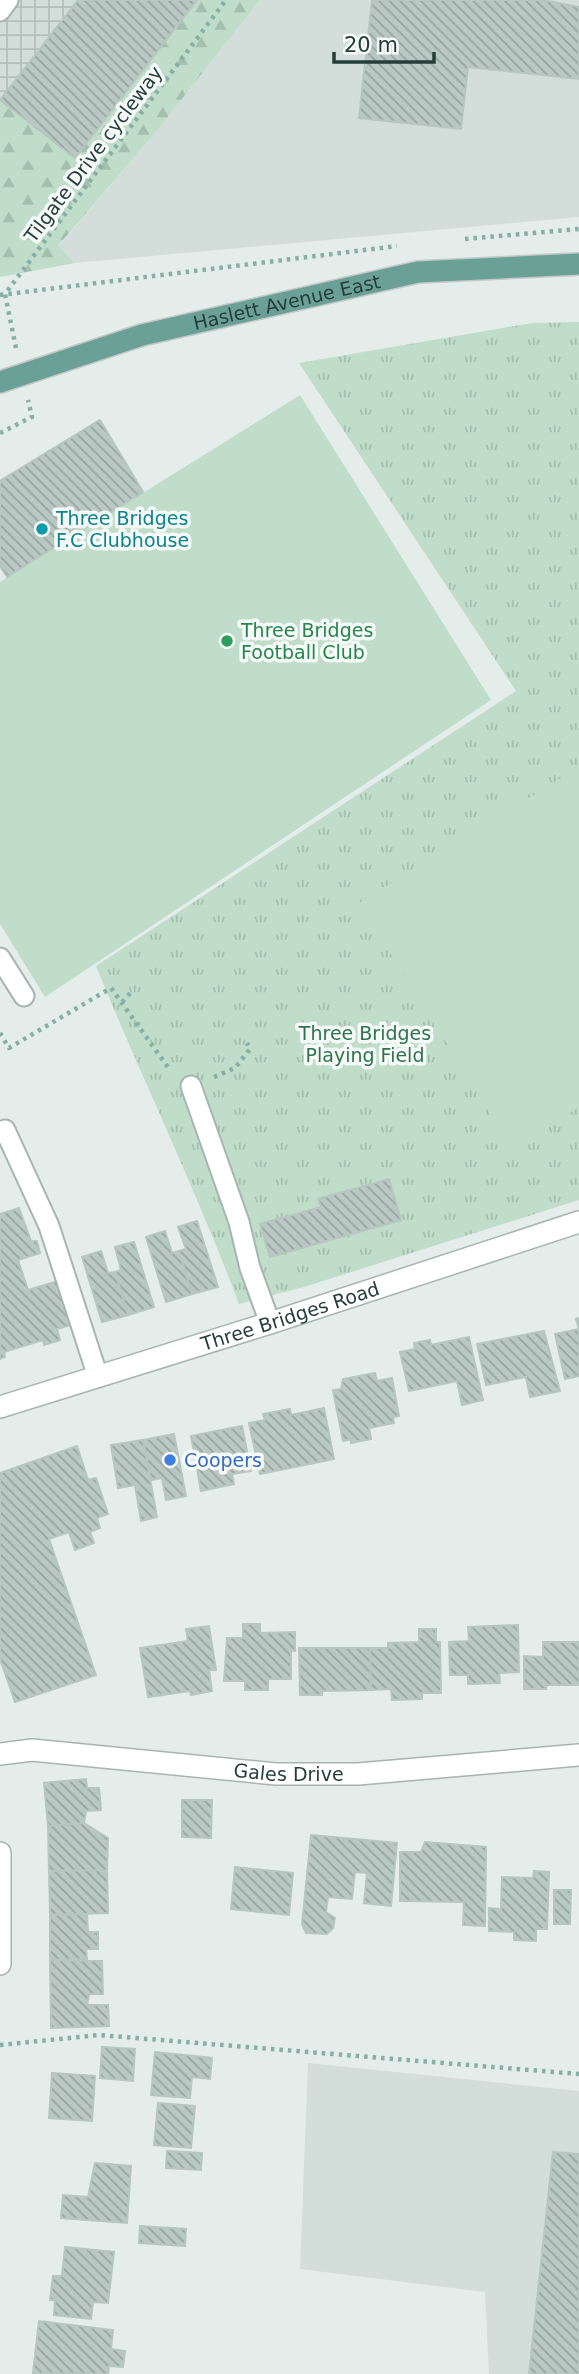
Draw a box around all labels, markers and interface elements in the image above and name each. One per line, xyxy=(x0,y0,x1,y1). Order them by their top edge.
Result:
scale bar xyxy=(334,21,434,65)
text: 20 m xyxy=(344,33,398,57)
street label: Tilgate Drive cycleway xyxy=(19,62,166,247)
street label: Haslett Avenue East xyxy=(191,270,383,334)
place label: Three Bridges F.C Clubhouse xyxy=(55,507,189,551)
marker: Three Bridges F.C Clubhouse xyxy=(34,521,50,537)
place label: Three Bridges Football Club xyxy=(240,619,373,663)
marker: Three Bridges Football Club xyxy=(219,633,235,649)
park label: Three Bridges Playing Field xyxy=(298,1022,431,1066)
street label: Three Bridges Road xyxy=(197,1277,382,1355)
place label: Coopers xyxy=(184,1449,262,1471)
marker: Coopers xyxy=(162,1452,178,1468)
street label: Gales Drive xyxy=(233,1759,344,1785)

